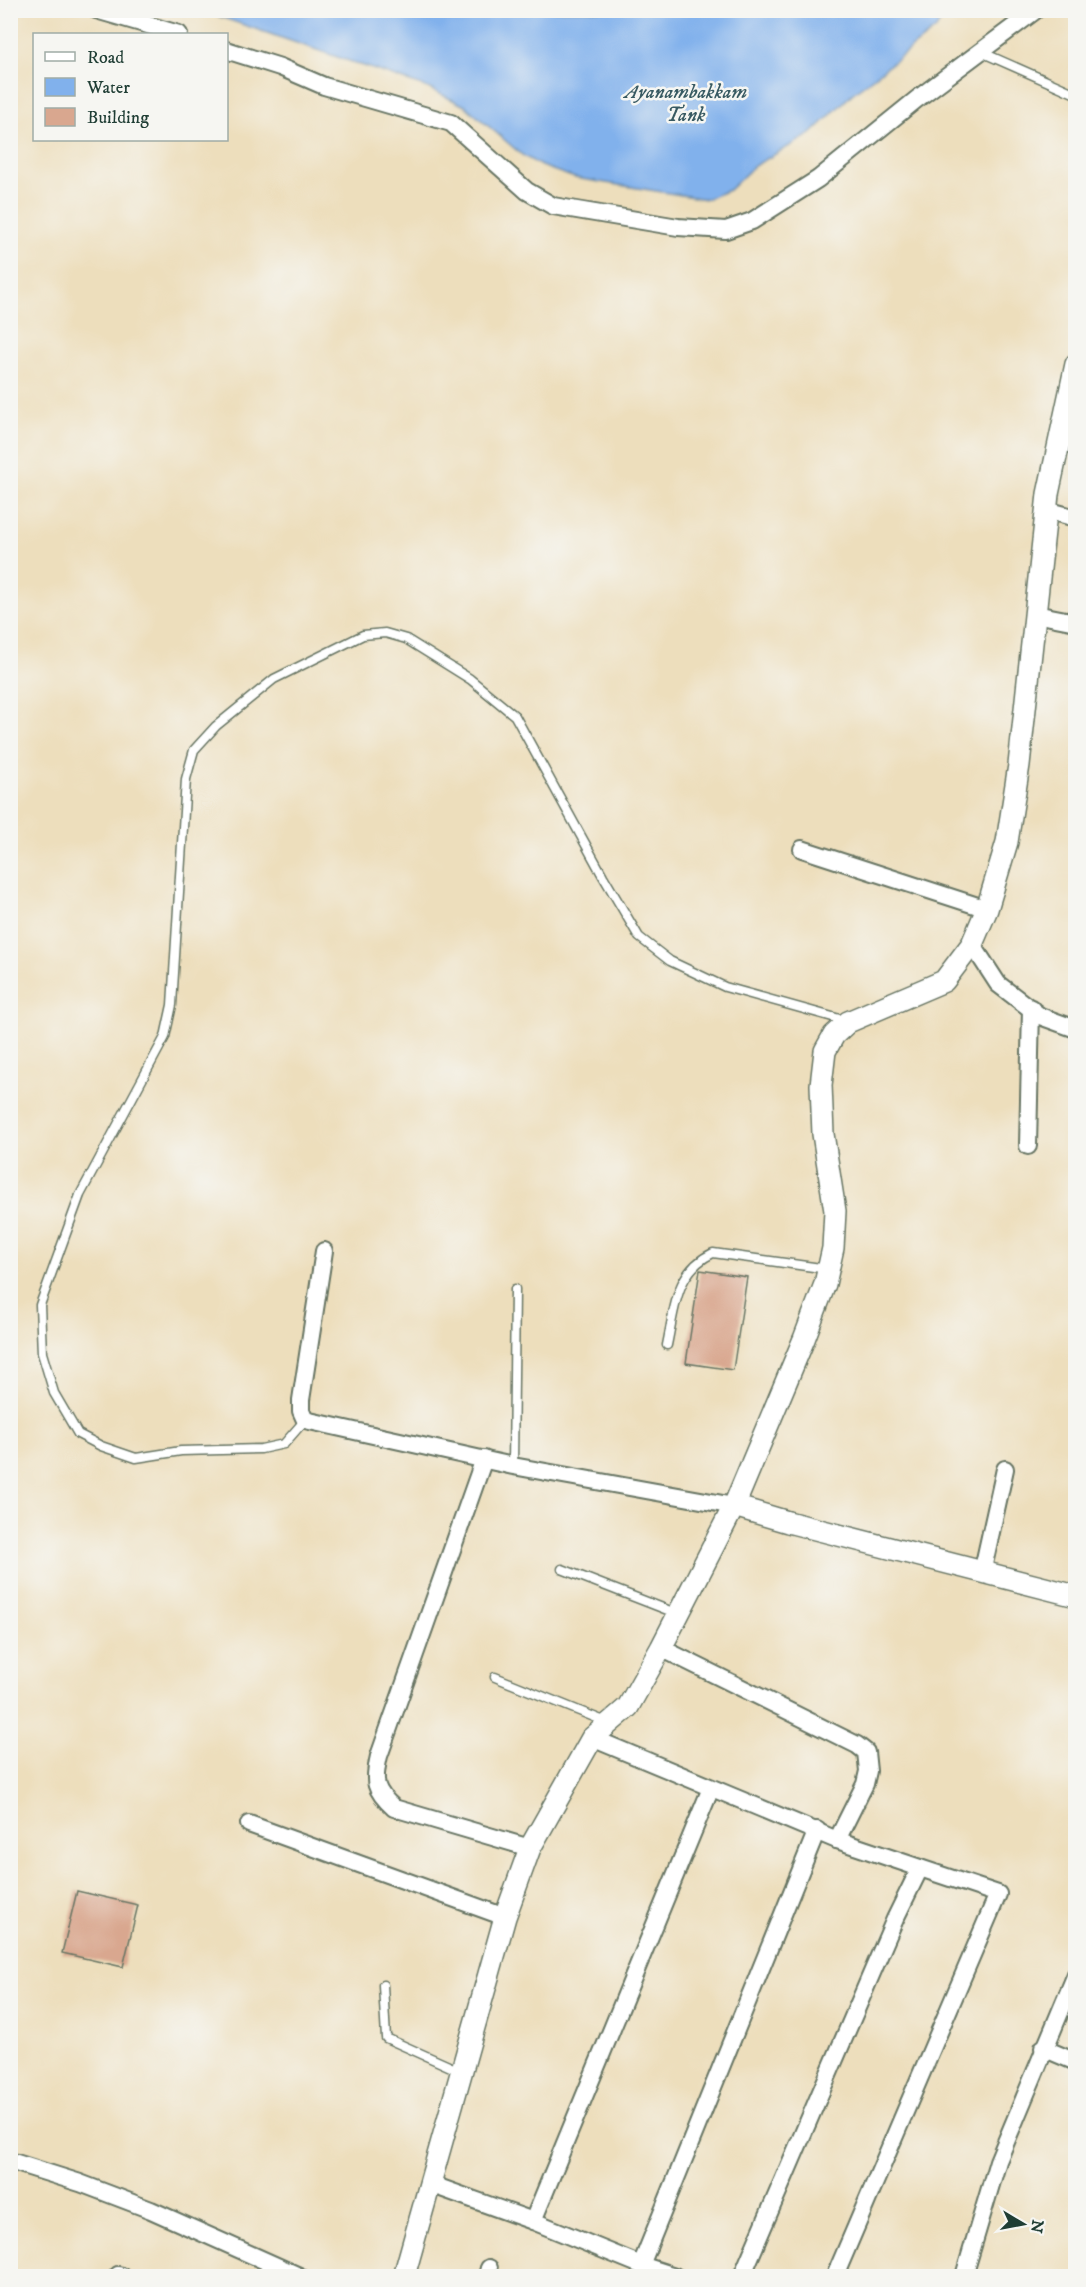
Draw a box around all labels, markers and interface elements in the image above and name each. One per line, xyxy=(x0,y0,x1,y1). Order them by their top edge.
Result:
legend xyxy=(33,33,228,141)
text: Road xyxy=(87,47,124,69)
text: Water xyxy=(86,77,130,99)
water label: Ayanambakkam Tank xyxy=(623,80,747,128)
text: Building xyxy=(87,107,149,129)
north arrow xyxy=(993,2194,1053,2254)
text: N xyxy=(1026,2218,1048,2235)

